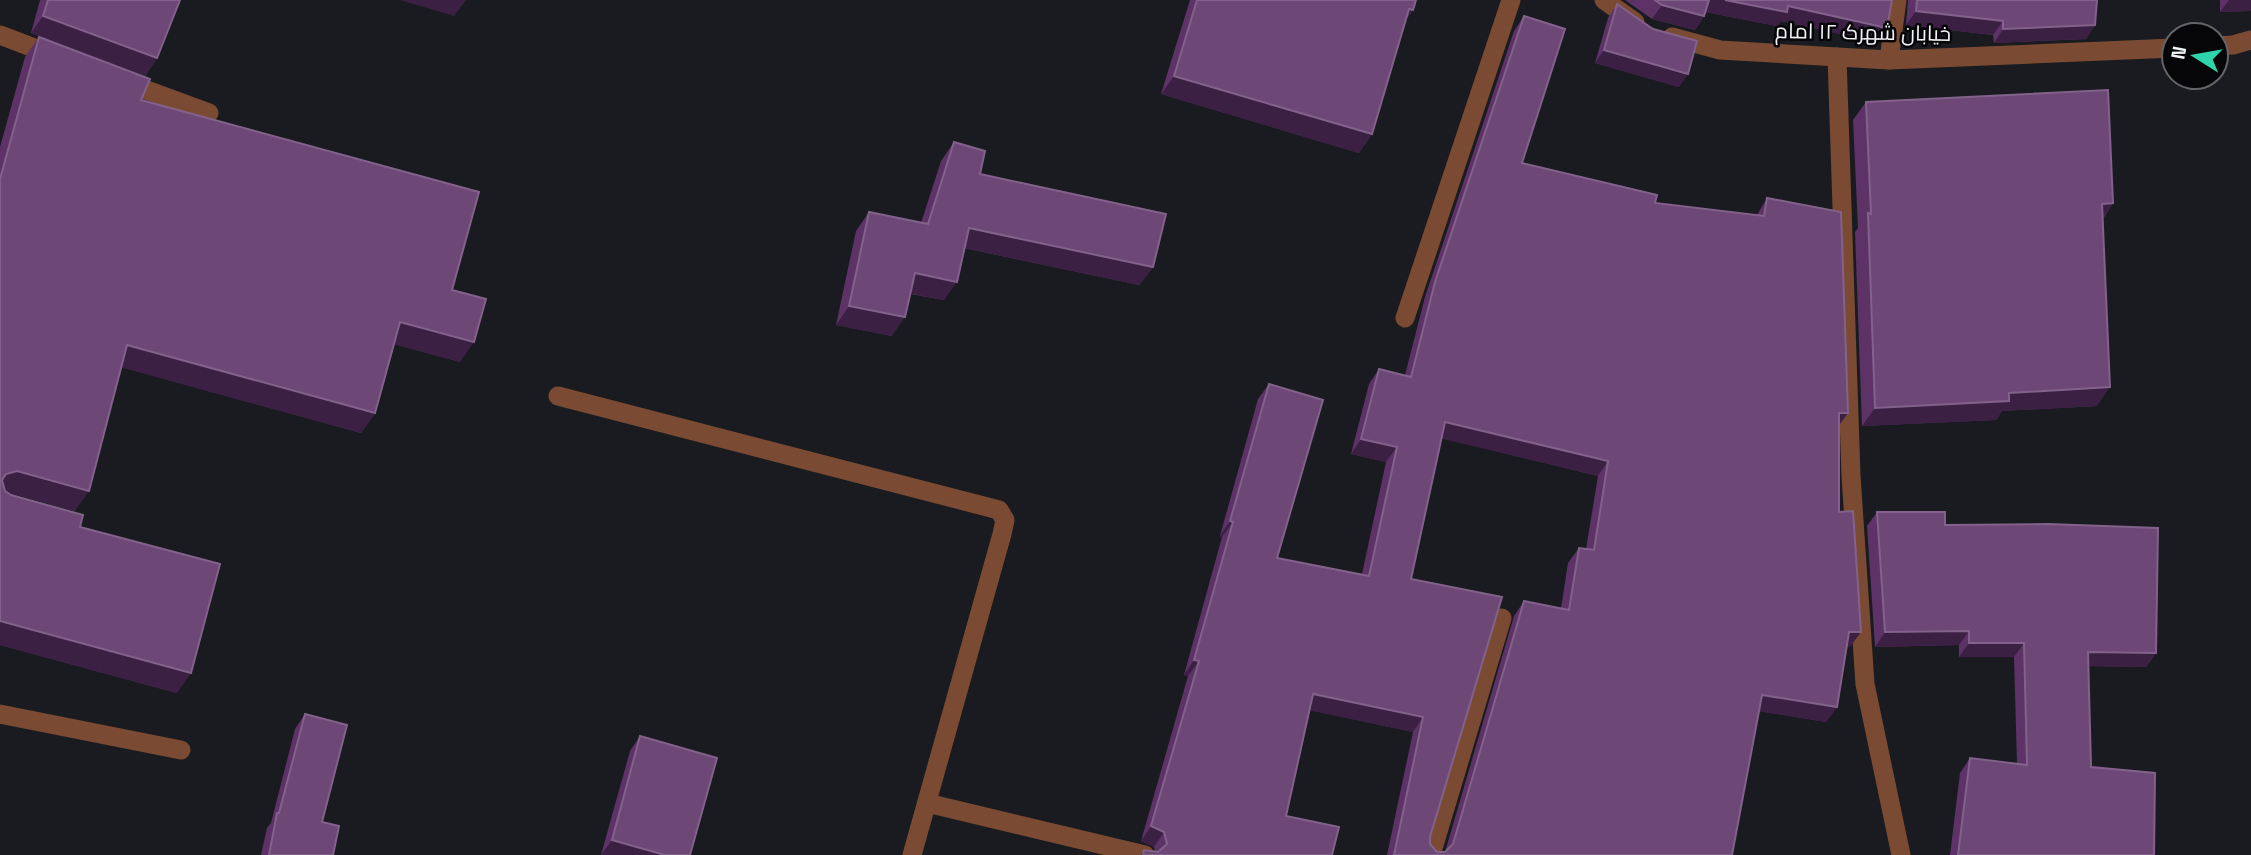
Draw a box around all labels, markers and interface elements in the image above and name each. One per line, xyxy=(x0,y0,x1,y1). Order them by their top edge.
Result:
street label: خیابان شهرک ۱۲ امام xyxy=(1775,17,1951,48)
north arrow xyxy=(2160,21,2230,91)
text: N xyxy=(2165,44,2192,61)

